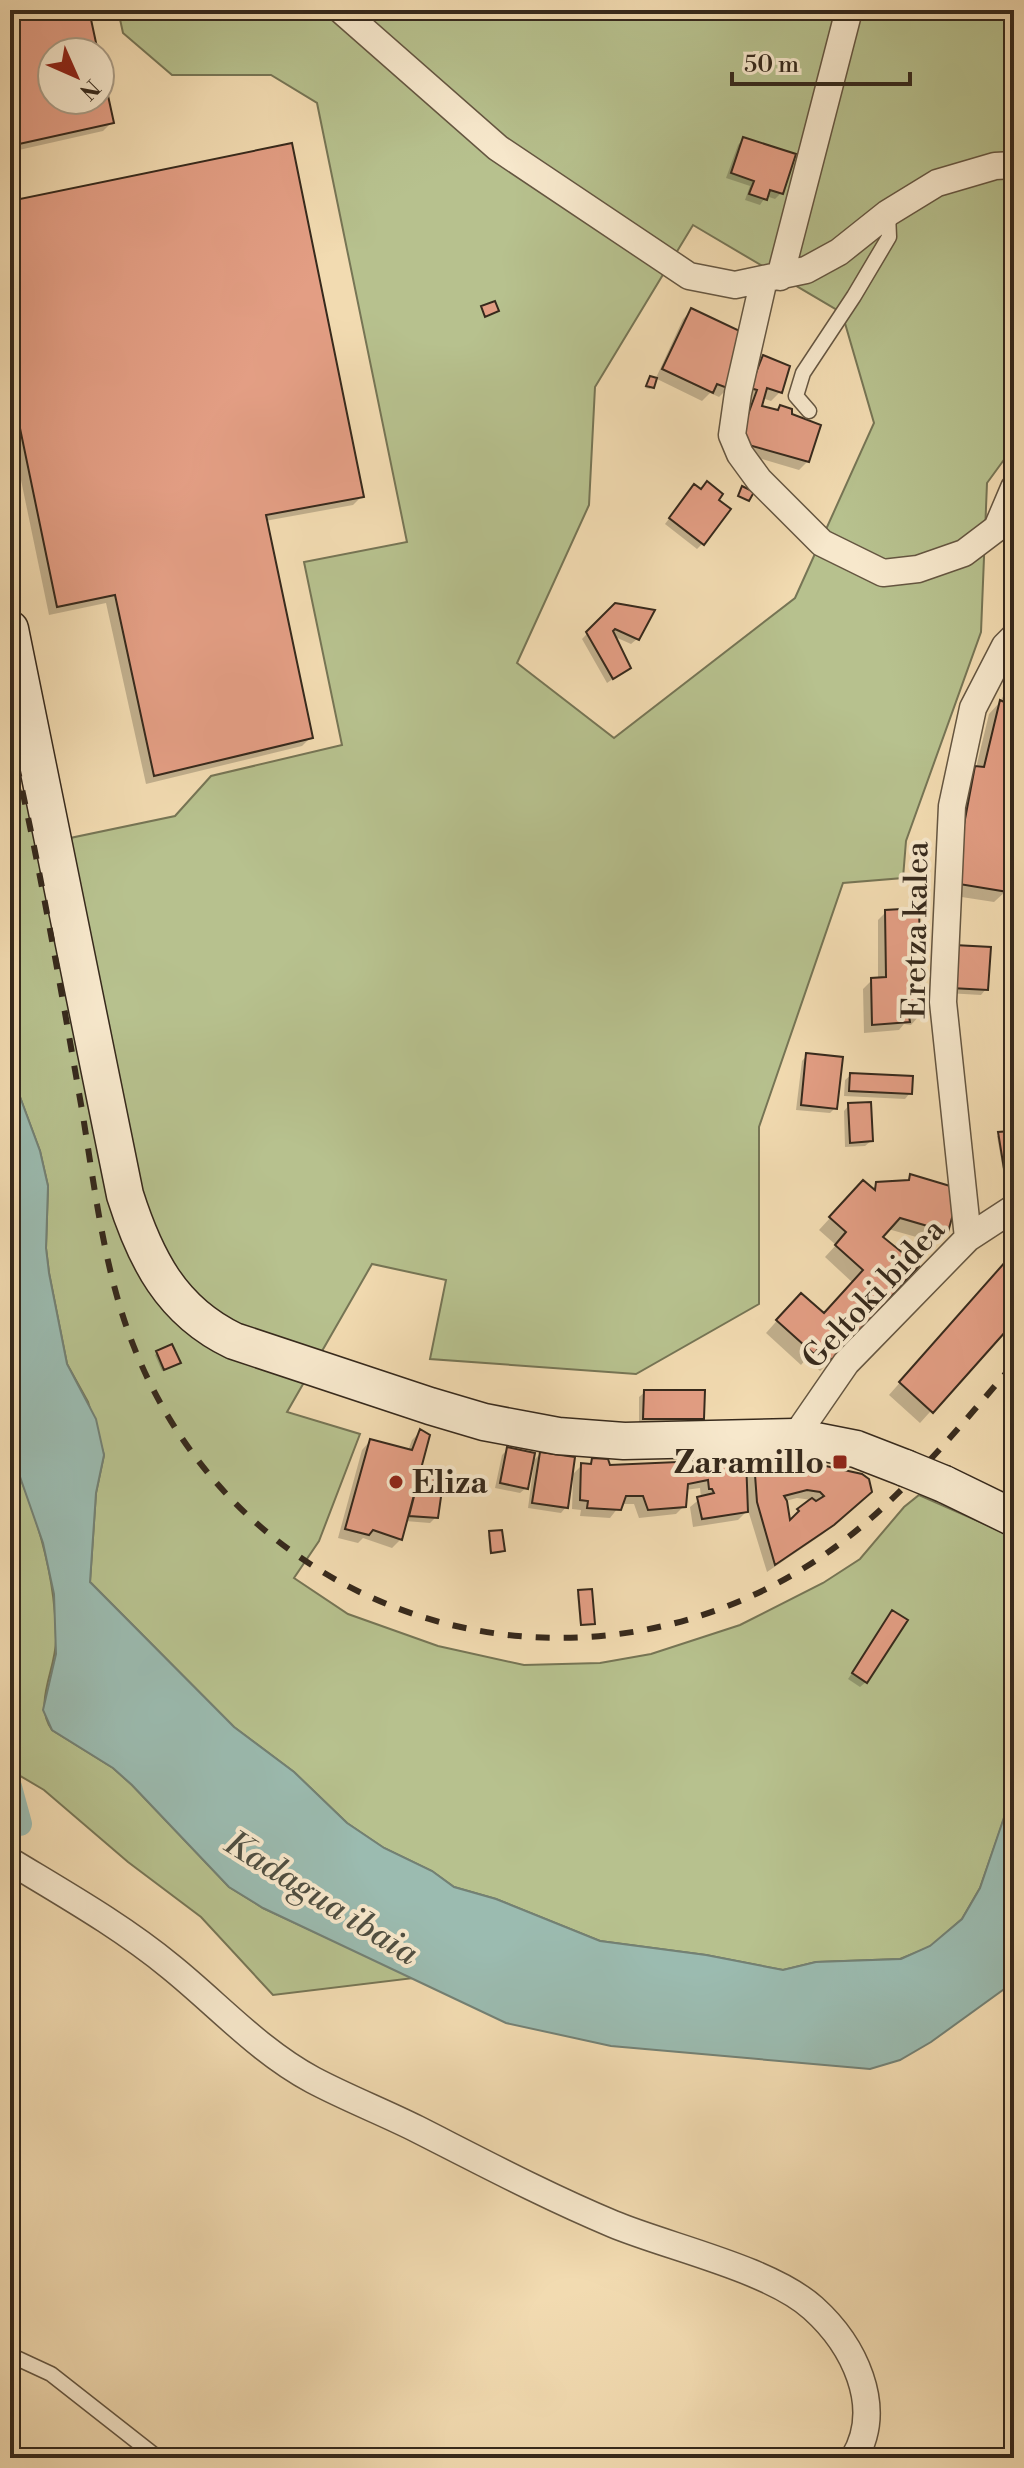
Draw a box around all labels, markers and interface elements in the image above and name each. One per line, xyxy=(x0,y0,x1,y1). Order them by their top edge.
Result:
north arrow xyxy=(36,36,116,116)
scale bar xyxy=(732,36,910,86)
text: 50 m xyxy=(744,50,799,80)
text: N xyxy=(73,73,105,105)
street label: Eretza kalea xyxy=(894,840,938,1019)
street label: Geltoki bidea xyxy=(794,1209,954,1377)
place label: Zaramillo xyxy=(674,1443,824,1483)
marker: Zaramillo xyxy=(831,1453,849,1471)
place label: Eliza xyxy=(412,1463,488,1503)
marker: Eliza xyxy=(387,1473,405,1491)
water label: Kadagua ibaia xyxy=(216,1822,426,1975)

